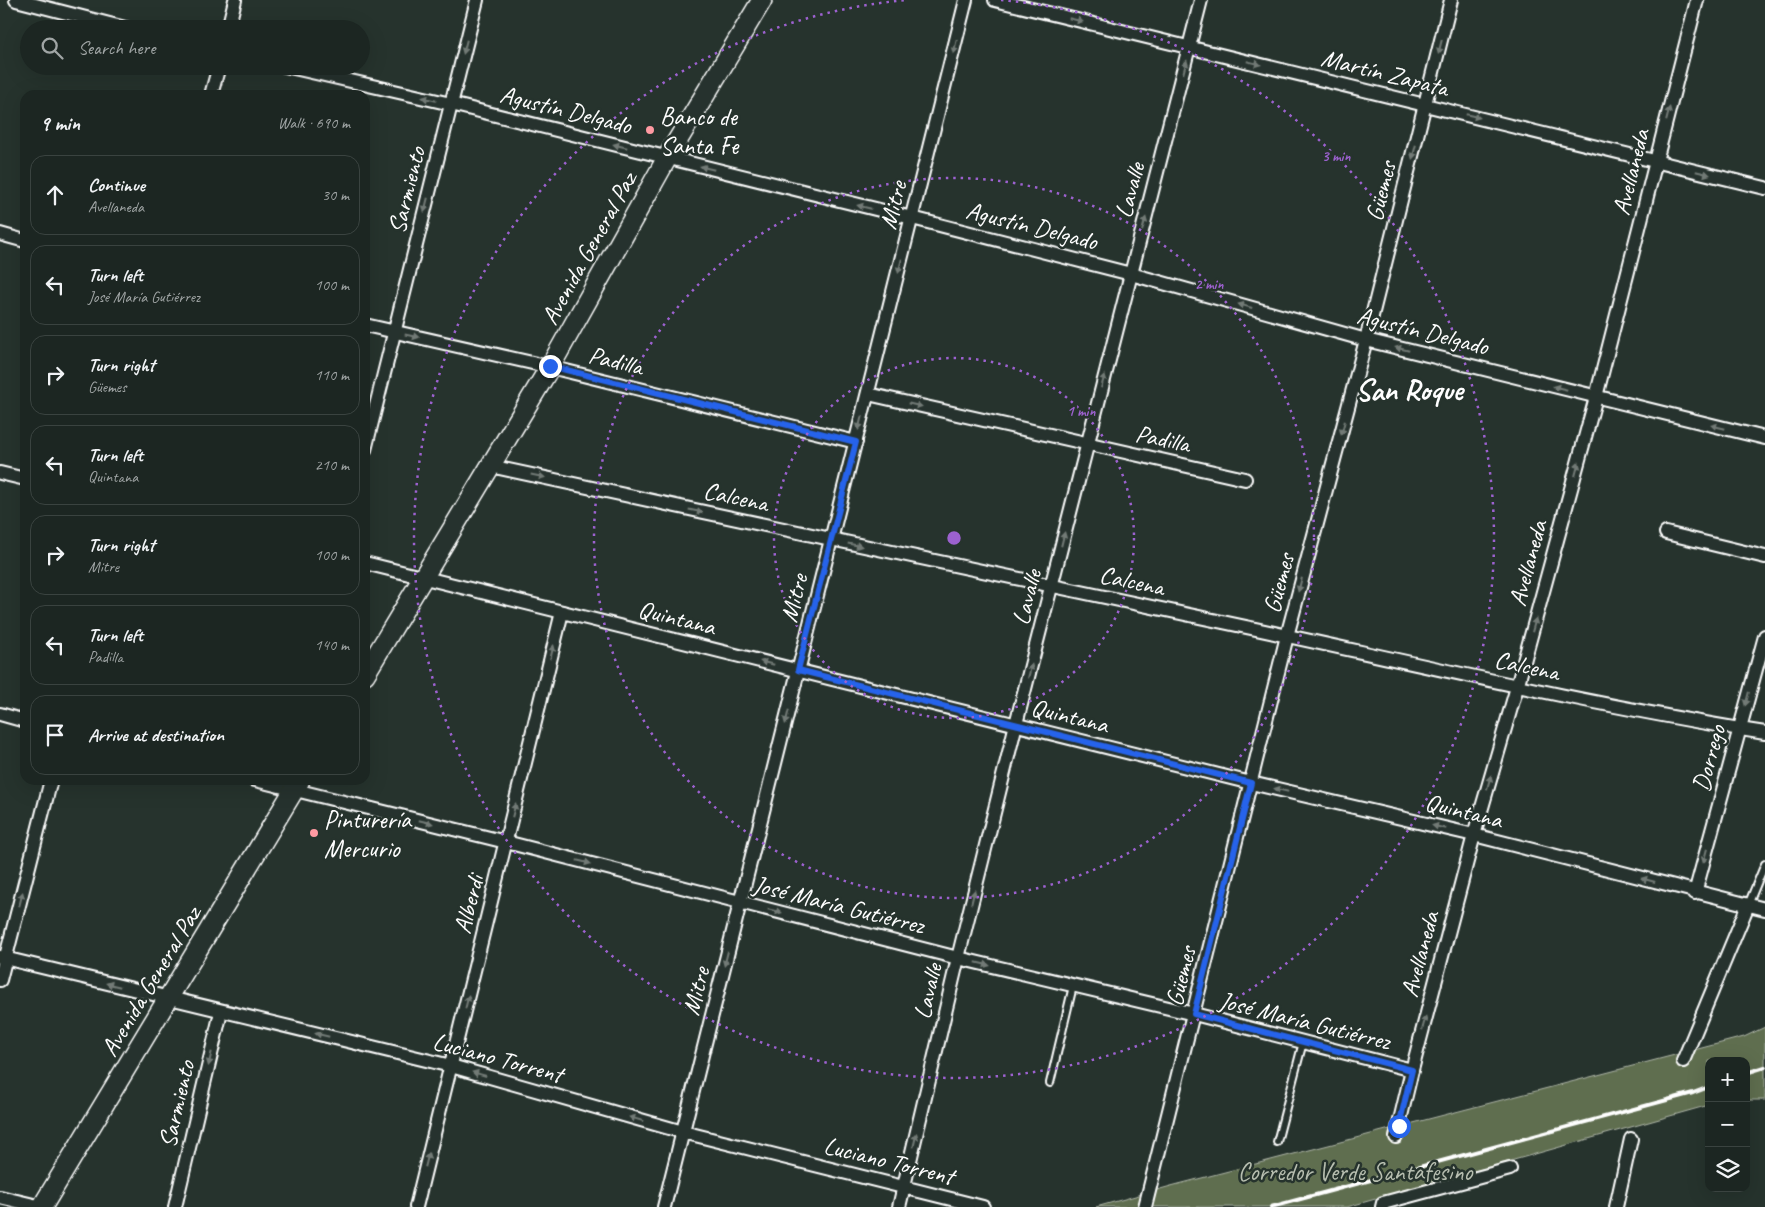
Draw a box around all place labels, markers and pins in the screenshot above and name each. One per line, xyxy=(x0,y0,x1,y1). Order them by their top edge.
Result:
place label: Banco de Santa Fe xyxy=(660,101,740,162)
marker: Banco de Santa Fe xyxy=(644,124,656,136)
centre of rings xyxy=(945,529,963,547)
place label: Pinturería Mercurio xyxy=(324,804,413,865)
marker: Pinturería Mercurio xyxy=(308,827,320,839)

